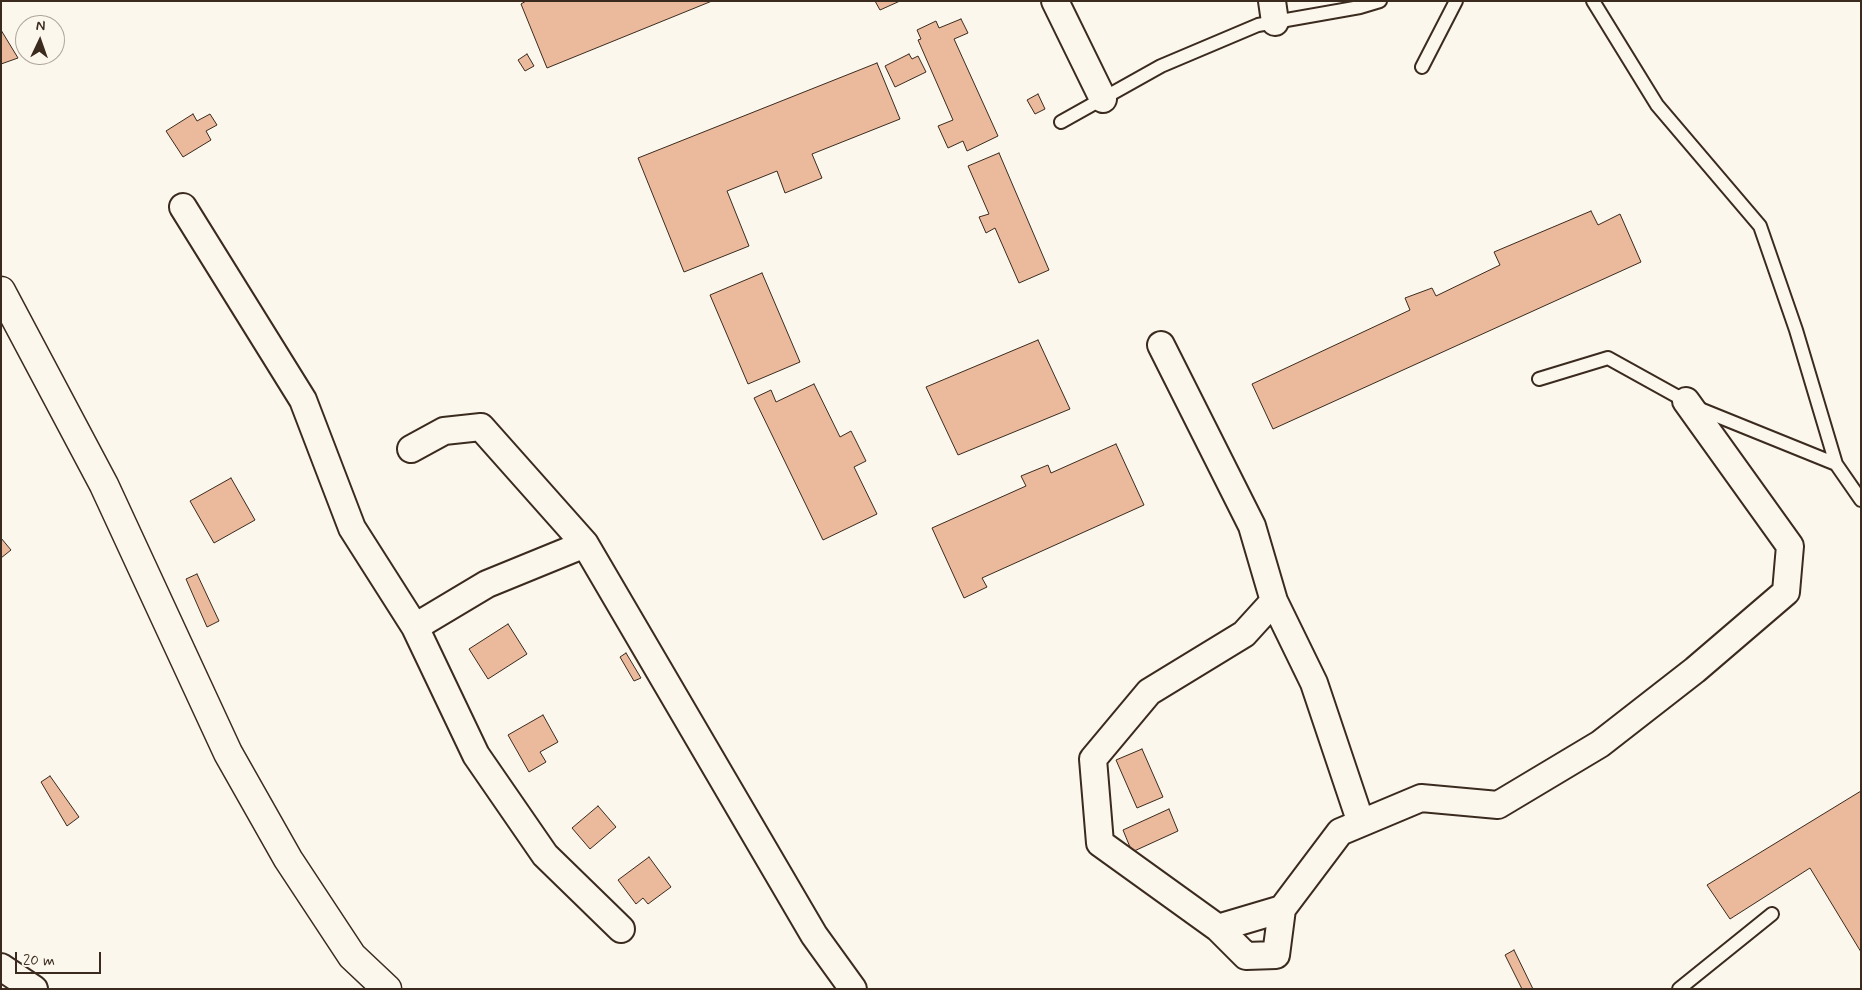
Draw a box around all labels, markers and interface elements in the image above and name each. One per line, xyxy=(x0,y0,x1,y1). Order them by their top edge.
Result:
north arrow xyxy=(15,15,65,65)
text: N xyxy=(36,17,46,35)
scale bar xyxy=(18,942,104,974)
text: 20 m xyxy=(23,951,55,971)

